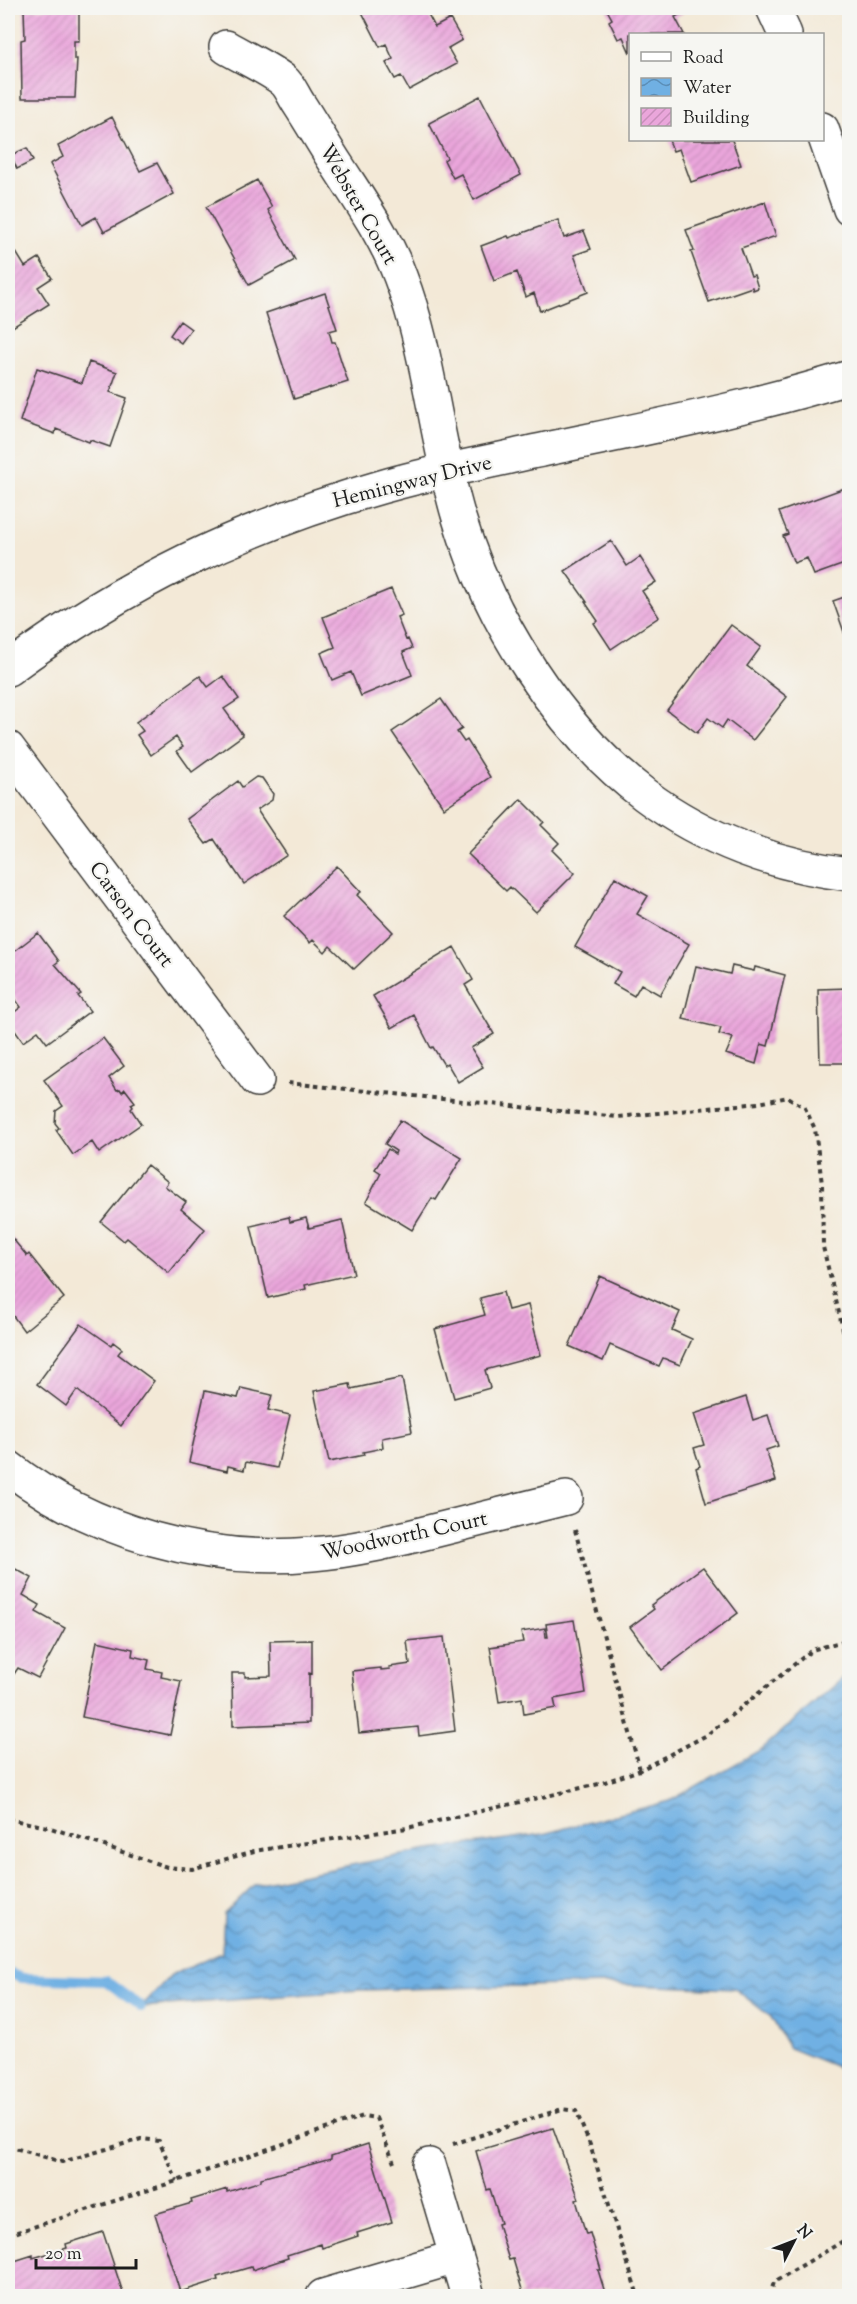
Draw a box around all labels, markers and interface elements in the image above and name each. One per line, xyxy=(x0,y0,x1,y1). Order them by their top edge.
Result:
legend xyxy=(629,33,824,141)
text: Road xyxy=(683,46,723,72)
text: Water xyxy=(683,76,732,102)
text: Building xyxy=(683,106,749,132)
street label: Webster Court xyxy=(311,139,404,271)
street label: Hemingway Drive xyxy=(330,449,495,517)
street label: Carson Court xyxy=(81,856,180,974)
street label: Woodworth Court xyxy=(318,1505,490,1569)
north arrow xyxy=(764,2211,824,2271)
text: N xyxy=(790,2220,816,2245)
scale bar xyxy=(36,2232,136,2270)
text: 20 m xyxy=(45,2242,82,2268)

